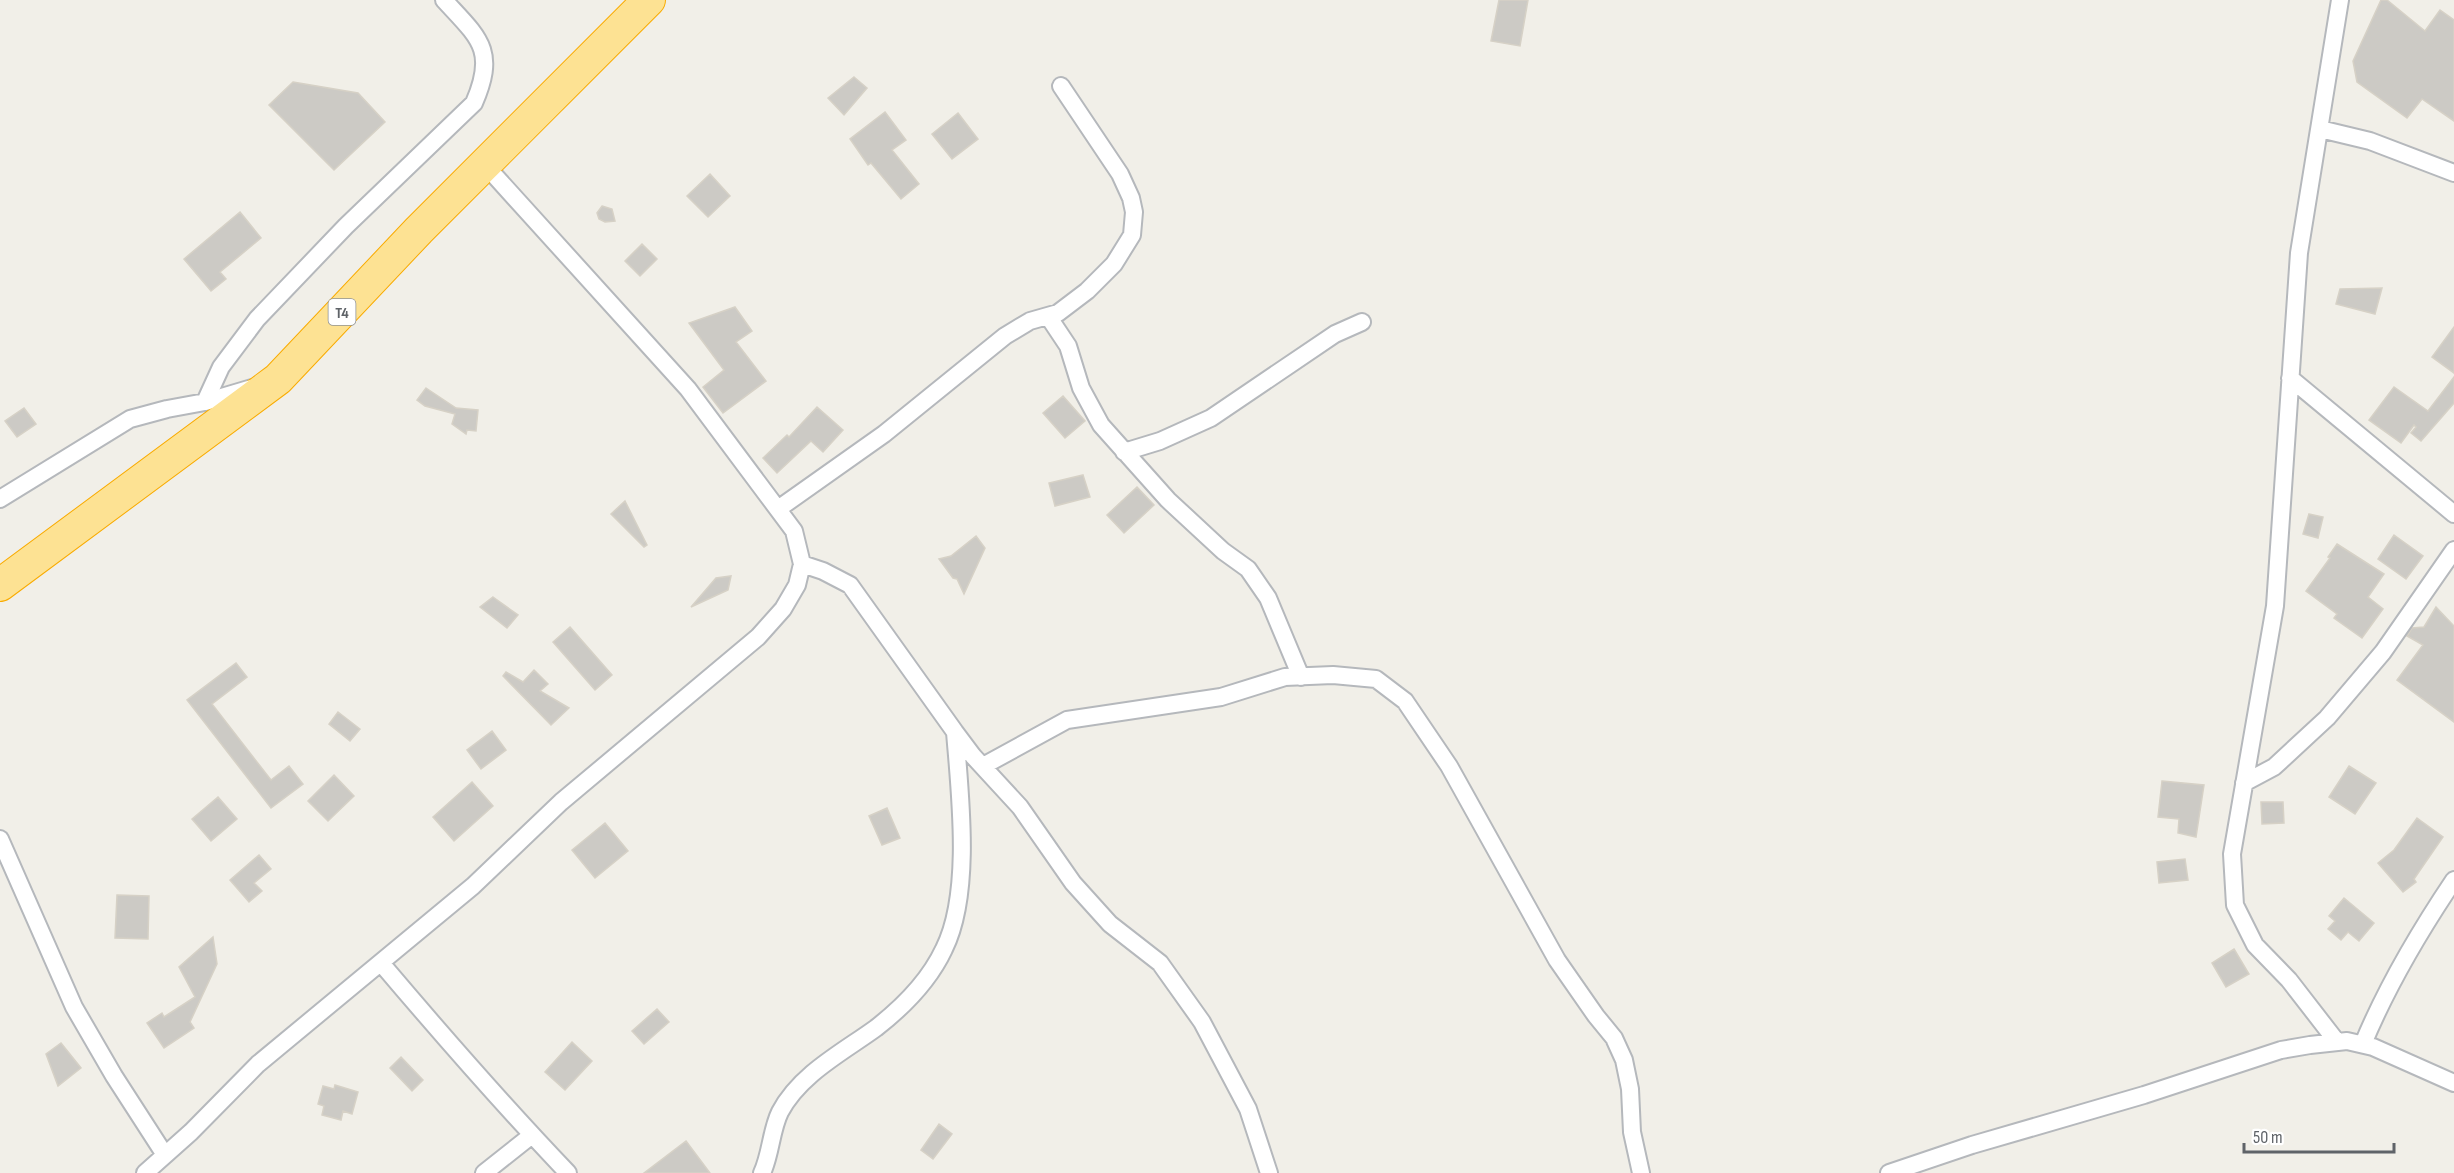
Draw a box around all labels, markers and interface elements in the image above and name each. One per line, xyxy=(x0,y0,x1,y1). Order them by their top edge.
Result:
road number: T4 xyxy=(328,299,356,325)
scale bar xyxy=(2244,1116,2394,1154)
text: 50 m xyxy=(2253,1127,2283,1148)

